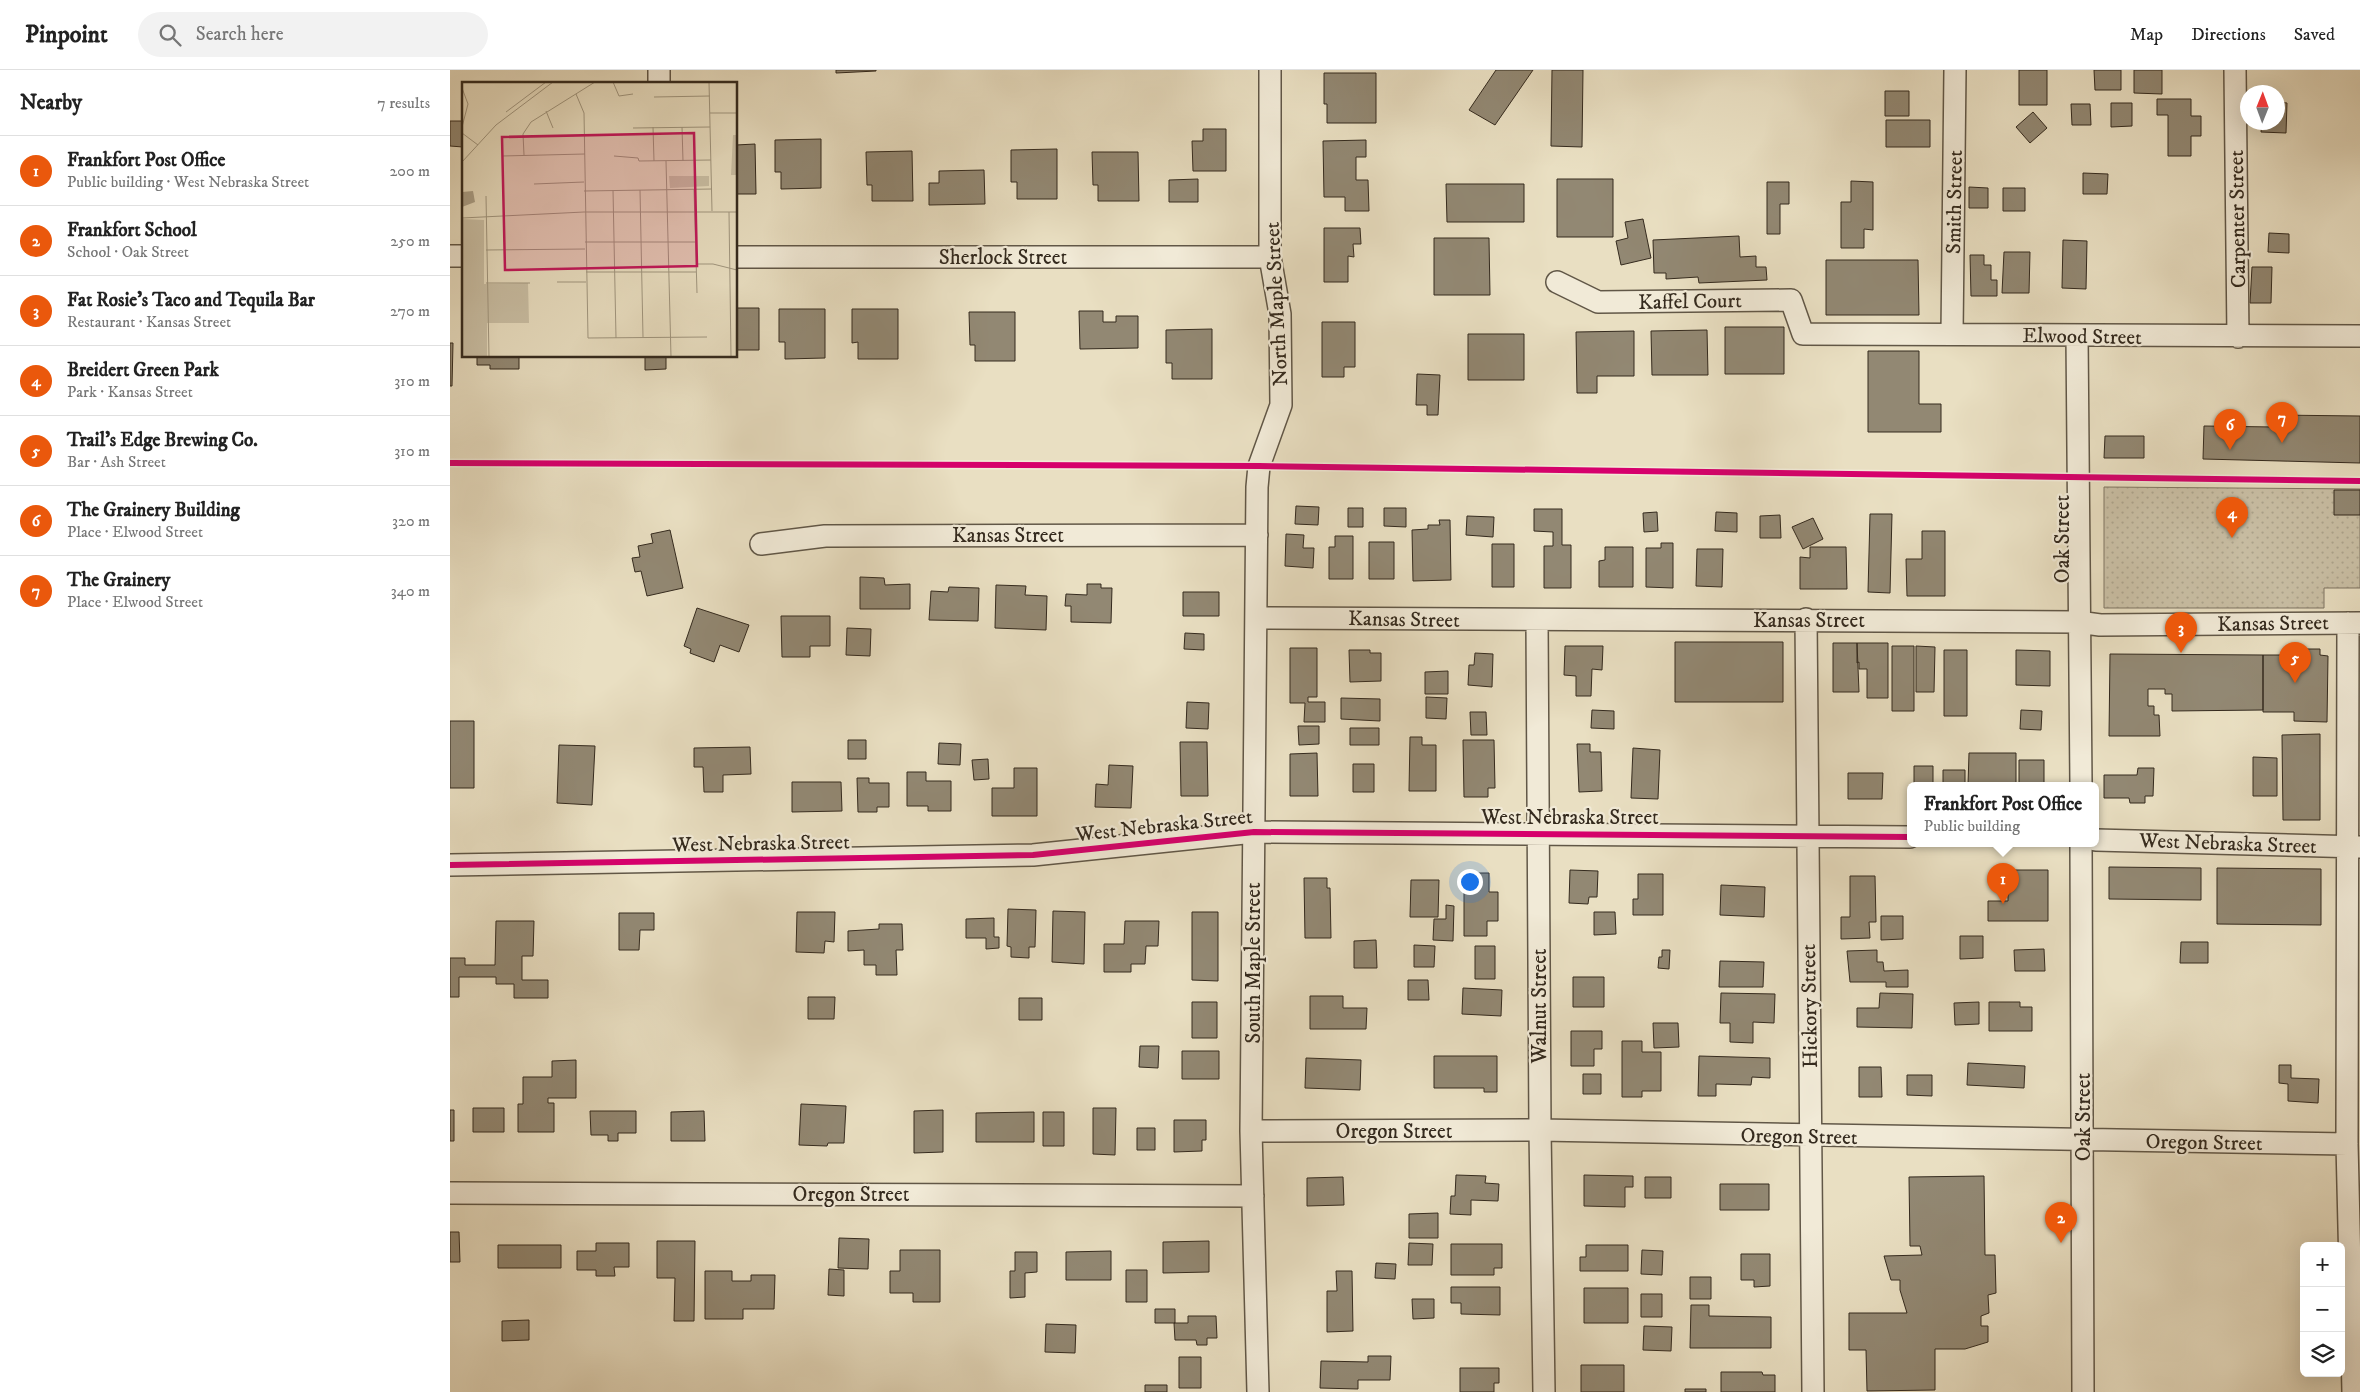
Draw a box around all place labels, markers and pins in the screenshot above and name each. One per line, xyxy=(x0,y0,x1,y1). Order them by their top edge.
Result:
pin: 7 xyxy=(2266,402,2298,443)
pin: 6 xyxy=(2214,409,2246,450)
pin: 4 xyxy=(2216,497,2248,538)
pin: 3 xyxy=(2165,612,2197,653)
pin: 5 xyxy=(2279,642,2311,683)
pin: 1 xyxy=(1987,863,2019,904)
pin: 2 xyxy=(2045,1202,2077,1243)

